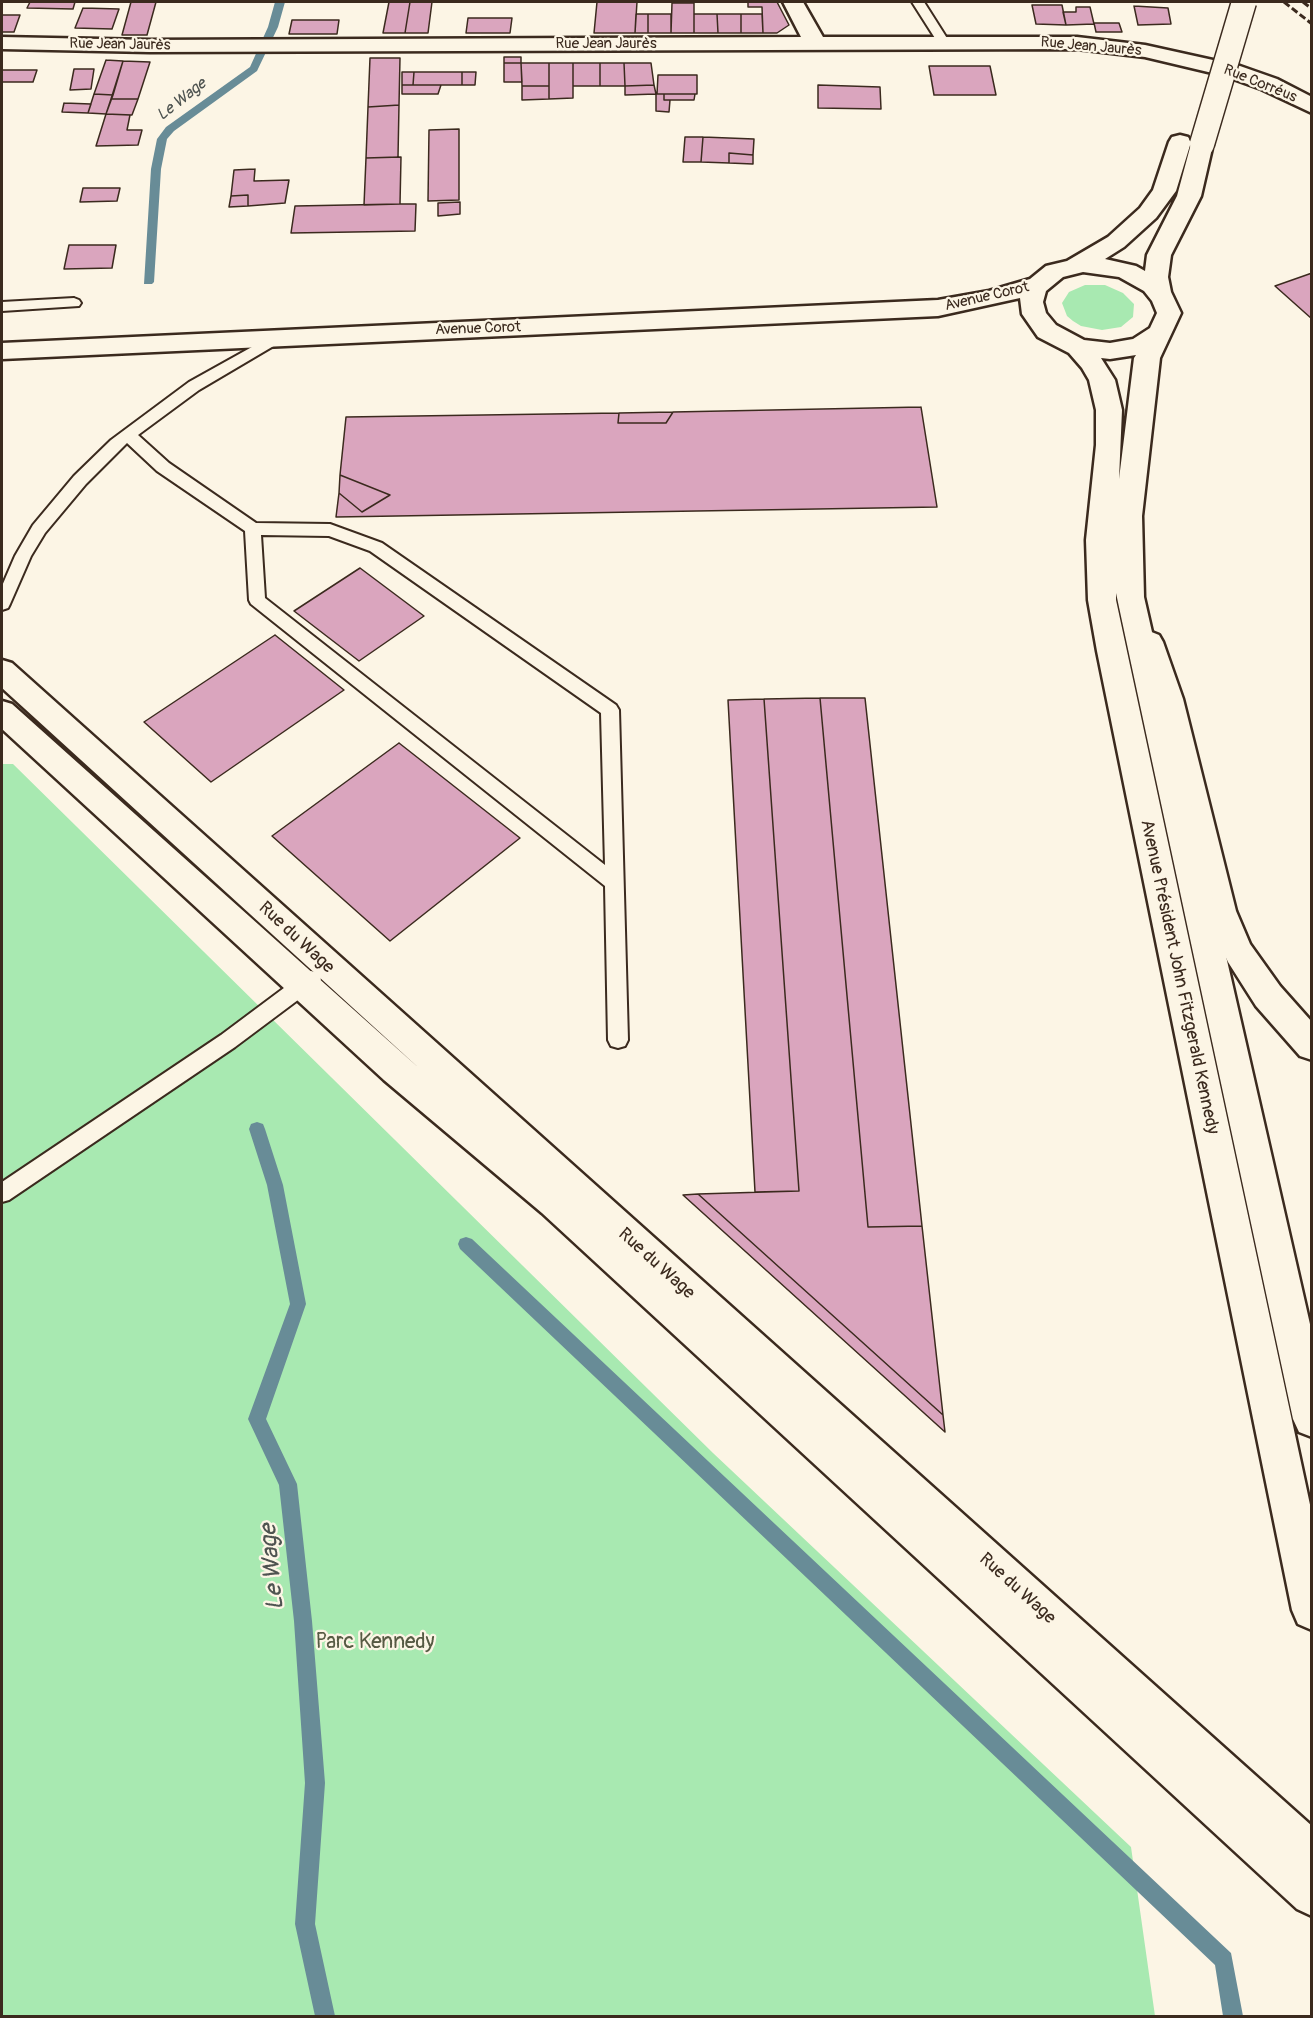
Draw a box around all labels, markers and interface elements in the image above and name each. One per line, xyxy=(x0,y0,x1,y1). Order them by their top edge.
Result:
street label: Rue Jean Jaurès xyxy=(1040,34,1142,60)
street label: Rue Jean Jaurès xyxy=(69,35,171,55)
street label: Rue Jean Jaurès xyxy=(555,35,657,53)
street label: Rue Corréus xyxy=(1221,61,1299,107)
water label: Le Wage xyxy=(153,75,211,125)
street label: Avenue Corot xyxy=(943,279,1031,315)
street label: Avenue Corot xyxy=(435,319,521,339)
street label: Avenue Président John Fitzgerald Kennedy xyxy=(1135,818,1223,1136)
street label: Rue du Wage xyxy=(254,897,338,979)
street label: Rue du Wage xyxy=(613,1224,699,1304)
water label: Le Wage xyxy=(255,1523,291,1611)
street label: Rue du Wage xyxy=(974,1549,1060,1629)
park label: Parc Kennedy xyxy=(315,1630,435,1656)

